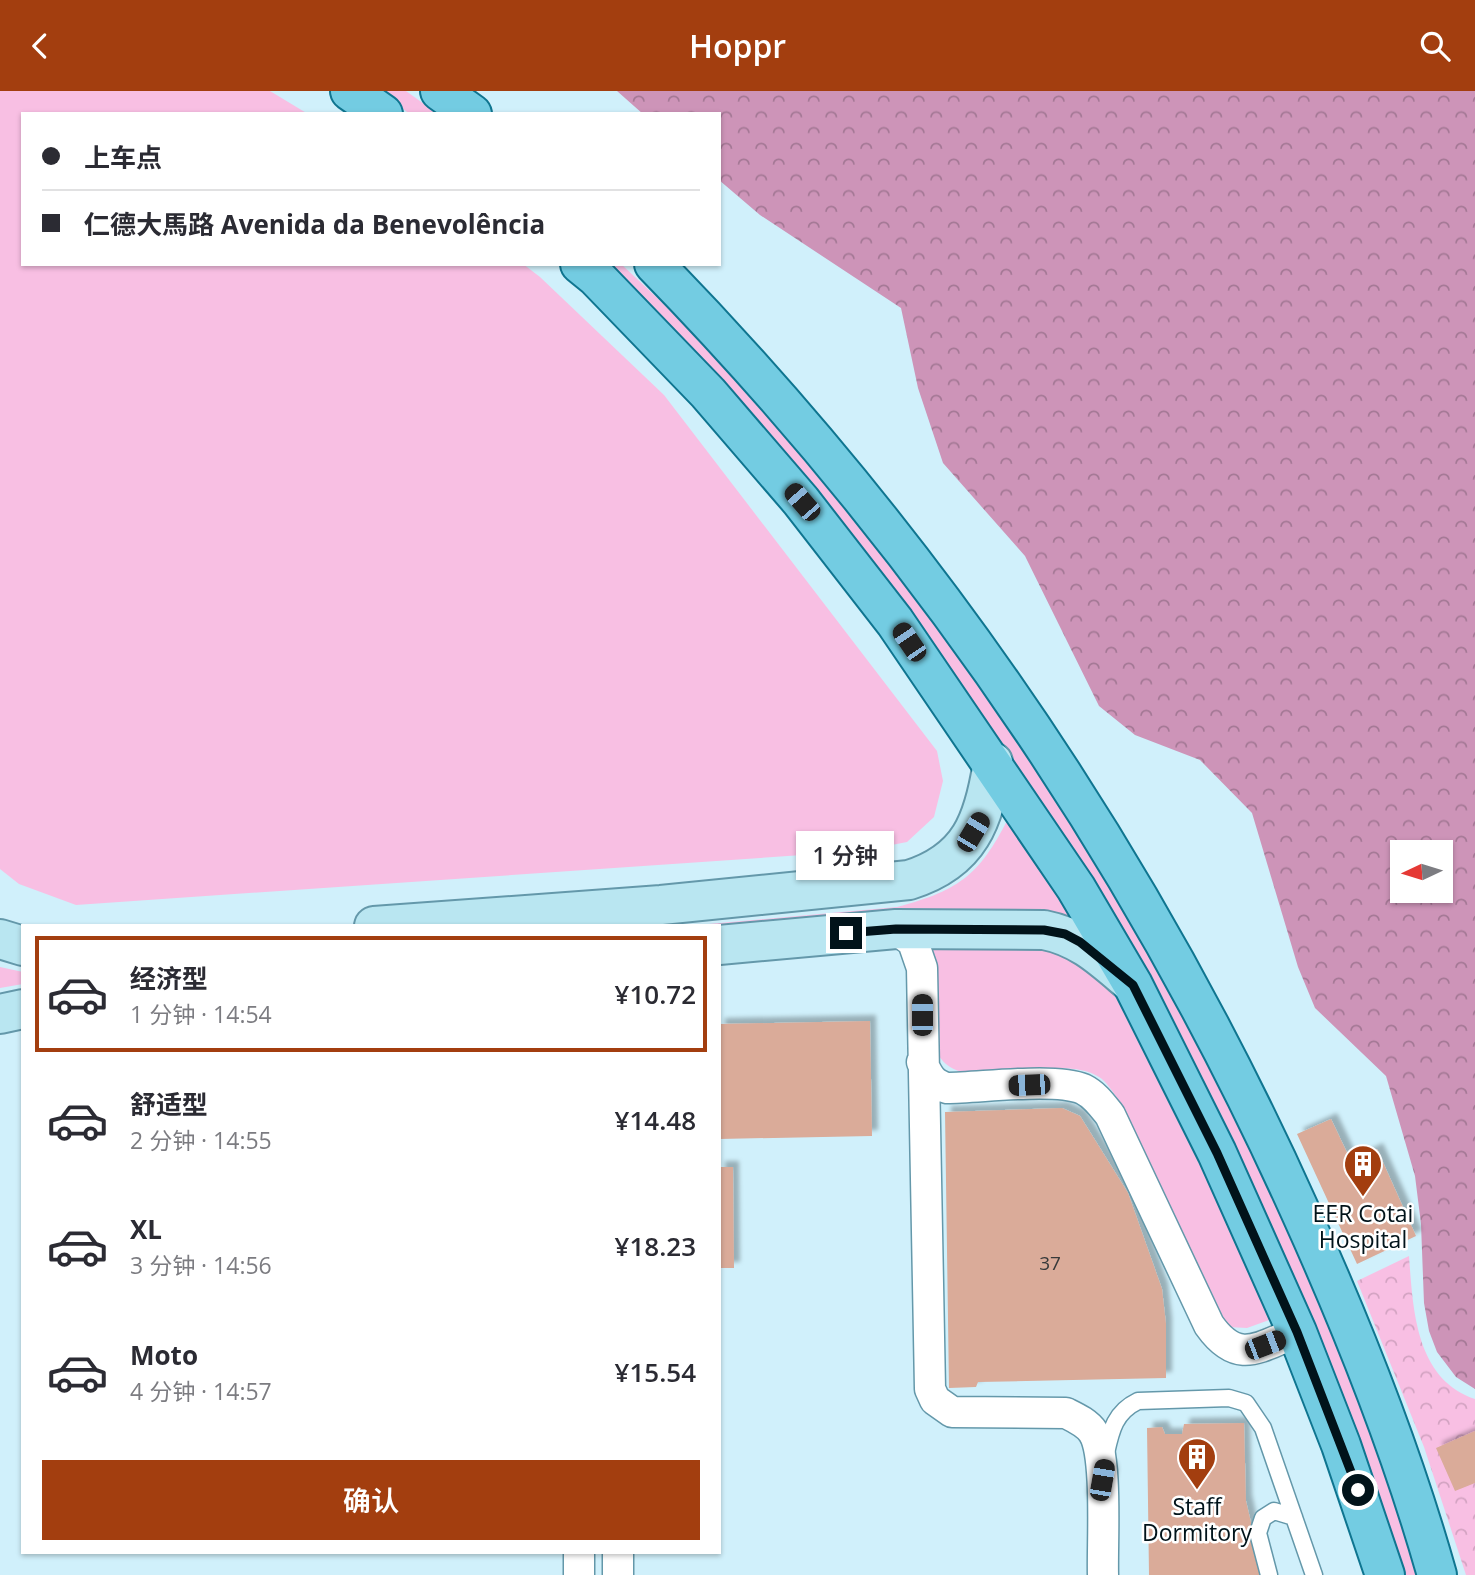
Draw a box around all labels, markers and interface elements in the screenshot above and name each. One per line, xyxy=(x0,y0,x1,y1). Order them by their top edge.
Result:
text: Hoppr xyxy=(689,24,786,67)
icon: back xyxy=(21,27,59,65)
icon: search xyxy=(1416,27,1454,65)
text: 上车点 xyxy=(84,139,162,175)
text: 仁德大馬路 Avenida da Benevolência xyxy=(84,206,545,242)
car xyxy=(781,479,824,525)
car xyxy=(889,619,930,665)
car xyxy=(954,809,993,855)
callout: 1 分钟 xyxy=(797,831,895,881)
text: 1 分钟 xyxy=(812,839,878,871)
north arrow xyxy=(1390,840,1452,903)
map controls xyxy=(1390,840,1453,903)
route end xyxy=(830,917,862,949)
text: 经济型 xyxy=(130,960,208,996)
icon: car xyxy=(46,963,109,1026)
text: ¥10.72 xyxy=(615,976,696,1012)
car xyxy=(912,994,933,1036)
text: 1 分钟 · 14:54 xyxy=(130,998,272,1030)
car xyxy=(1008,1074,1051,1096)
text: 舒适型 xyxy=(130,1086,208,1122)
icon: car xyxy=(46,1089,109,1152)
text: ¥14.48 xyxy=(615,1102,696,1138)
text: 2 分钟 · 14:55 xyxy=(130,1124,272,1156)
building icon: EER Cotai Hospital xyxy=(1342,1143,1384,1198)
place label: EER Cotai Hospital xyxy=(1313,1197,1413,1255)
text: XL xyxy=(130,1211,162,1247)
icon: car xyxy=(46,1215,109,1278)
text: ¥18.23 xyxy=(615,1228,696,1264)
text: 3 分钟 · 14:56 xyxy=(130,1249,272,1281)
house number: 37 xyxy=(1039,1250,1061,1276)
car xyxy=(1242,1328,1289,1362)
text: Moto xyxy=(130,1337,198,1373)
icon: car xyxy=(46,1341,109,1404)
text: ¥15.54 xyxy=(615,1354,696,1390)
text: 4 分钟 · 14:57 xyxy=(130,1375,272,1407)
building icon: Staff Dormitory xyxy=(1176,1436,1218,1491)
car xyxy=(1089,1457,1116,1503)
button: 确认 xyxy=(42,1460,700,1540)
route start xyxy=(1342,1474,1374,1506)
place label: Staff Dormitory xyxy=(1142,1490,1252,1548)

